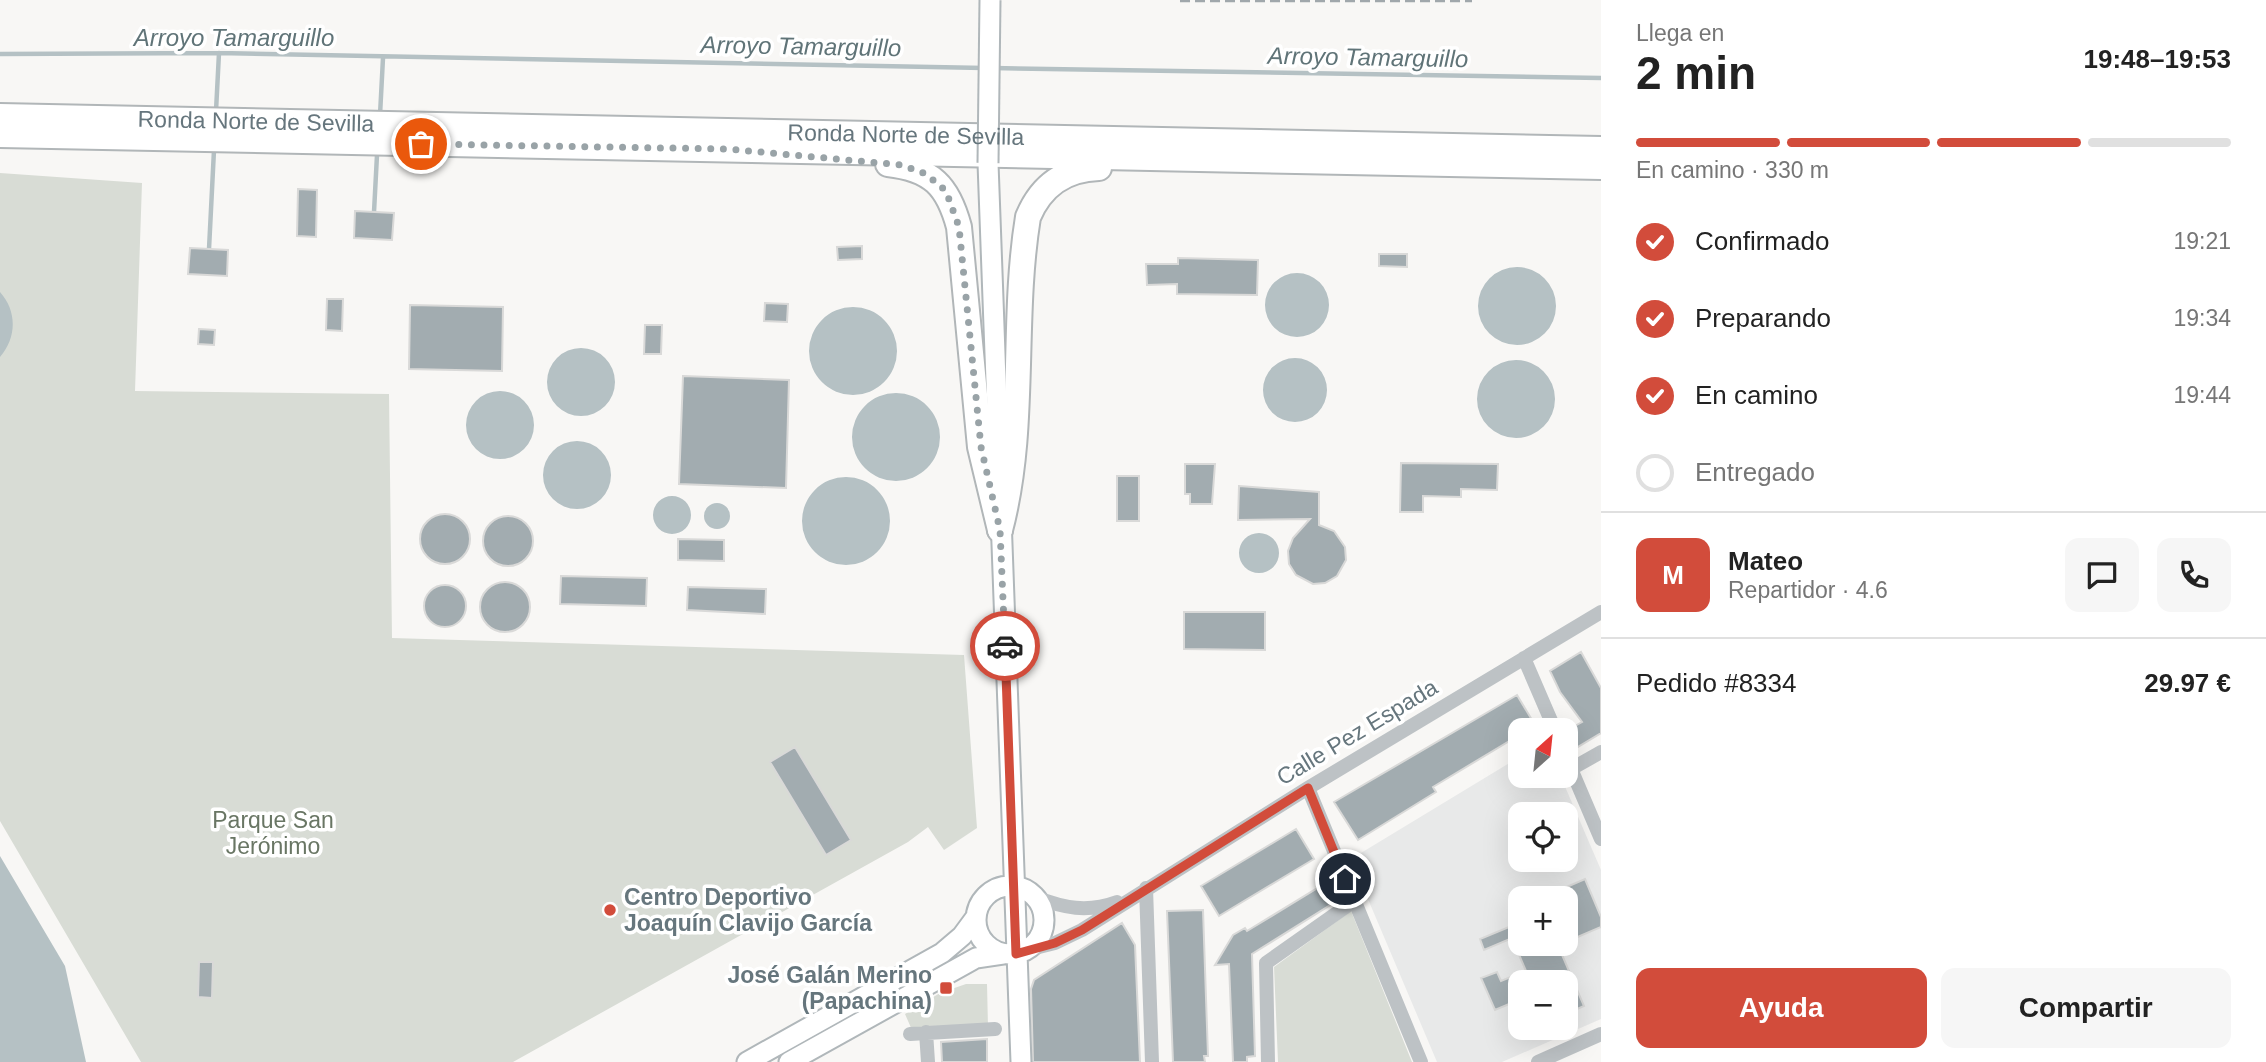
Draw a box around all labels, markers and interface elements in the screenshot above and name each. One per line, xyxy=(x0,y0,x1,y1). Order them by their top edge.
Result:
text: Llega en xyxy=(1636,20,1724,46)
water label: Arroyo Tamarguillo xyxy=(132,24,334,51)
water label: Arroyo Tamarguillo xyxy=(699,31,901,61)
water label: Arroyo Tamarguillo xyxy=(1266,42,1468,72)
text: 19:48–19:53 xyxy=(2084,44,2231,74)
text: 2 min xyxy=(1636,47,1756,99)
street label: Ronda Norte de Sevilla xyxy=(137,106,375,137)
pin xyxy=(391,114,451,174)
street label: Ronda Norte de Sevilla xyxy=(787,119,1025,150)
icon: bag xyxy=(402,125,440,163)
text: En camino · 330 m xyxy=(1636,157,1829,183)
icon: check xyxy=(1636,223,1674,261)
text: Confirmado xyxy=(1695,226,1829,256)
text: 19:21 xyxy=(2173,228,2231,254)
icon: check xyxy=(1636,300,1674,338)
text: Preparando xyxy=(1695,303,1831,333)
text: 19:34 xyxy=(2173,305,2231,331)
icon: check xyxy=(1636,377,1674,415)
text: En camino xyxy=(1695,380,1818,410)
text: 19:44 xyxy=(2173,382,2231,408)
text: Entregado xyxy=(1695,457,1815,487)
button: chat xyxy=(2065,538,2139,612)
button: phone xyxy=(2157,538,2231,612)
text: Mateo xyxy=(1728,546,1803,576)
text: M xyxy=(1662,560,1684,590)
text: Repartidor · 4.6 xyxy=(1728,577,1888,603)
courier xyxy=(970,611,1040,681)
icon: car xyxy=(986,627,1024,665)
text: Pedido #8334 xyxy=(1636,668,1796,698)
text: 29.97 € xyxy=(2144,668,2231,698)
street label: Calle Pez Espada xyxy=(1272,674,1442,790)
north arrow xyxy=(1508,718,1578,788)
map controls xyxy=(1508,718,1578,1040)
button: locate xyxy=(1508,802,1578,872)
park label: Parque San Jerónimo xyxy=(212,807,334,859)
pin xyxy=(1315,849,1375,909)
icon: home xyxy=(1326,860,1364,898)
place label: Centro Deportivo Joaquín Clavijo García xyxy=(624,884,872,936)
button: + xyxy=(1508,886,1578,956)
marker: Centro Deportivo Joaquín Clavijo García xyxy=(602,902,618,918)
place label: José Galán Merino (Papachina) xyxy=(727,962,932,1014)
button: Ayuda xyxy=(1636,968,1927,1048)
button: Compartir xyxy=(1941,968,2231,1048)
button: − xyxy=(1508,970,1578,1040)
marker: José Galán Merino (Papachina) xyxy=(938,980,954,996)

